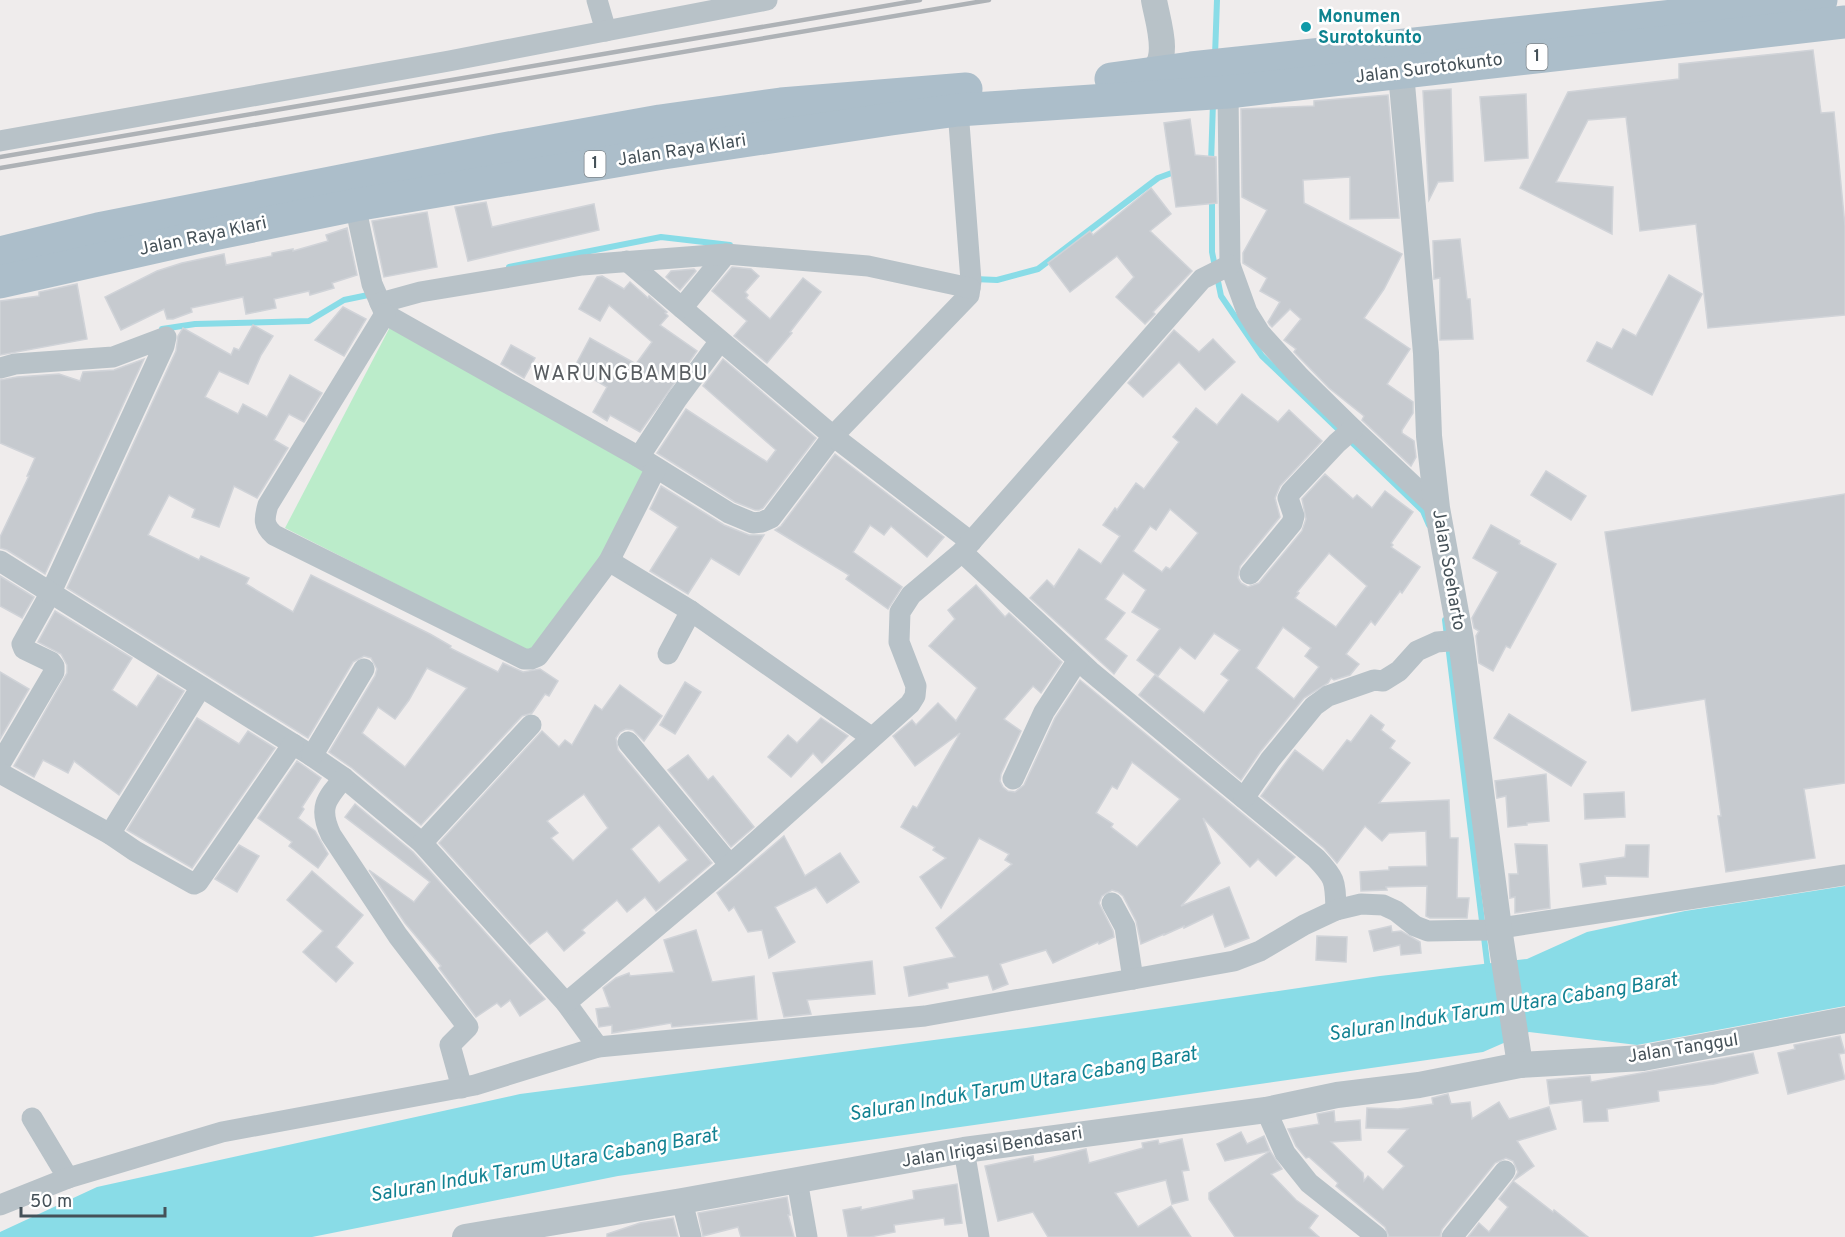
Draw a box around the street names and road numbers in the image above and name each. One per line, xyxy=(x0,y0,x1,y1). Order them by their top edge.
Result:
road number: 1 xyxy=(1526,44,1548,70)
street label: Jalan Surotokunto xyxy=(1354,49,1504,89)
street label: Jalan Raya Klari xyxy=(616,129,748,173)
road number: 1 xyxy=(584,151,606,177)
street label: Jalan Raya Klari xyxy=(137,212,269,262)
street label: Jalan Soeharto xyxy=(1426,508,1470,632)
street label: Jalan Tanggul xyxy=(1626,1029,1740,1069)
street label: Jalan Irigasi Bendasari xyxy=(900,1122,1084,1174)

